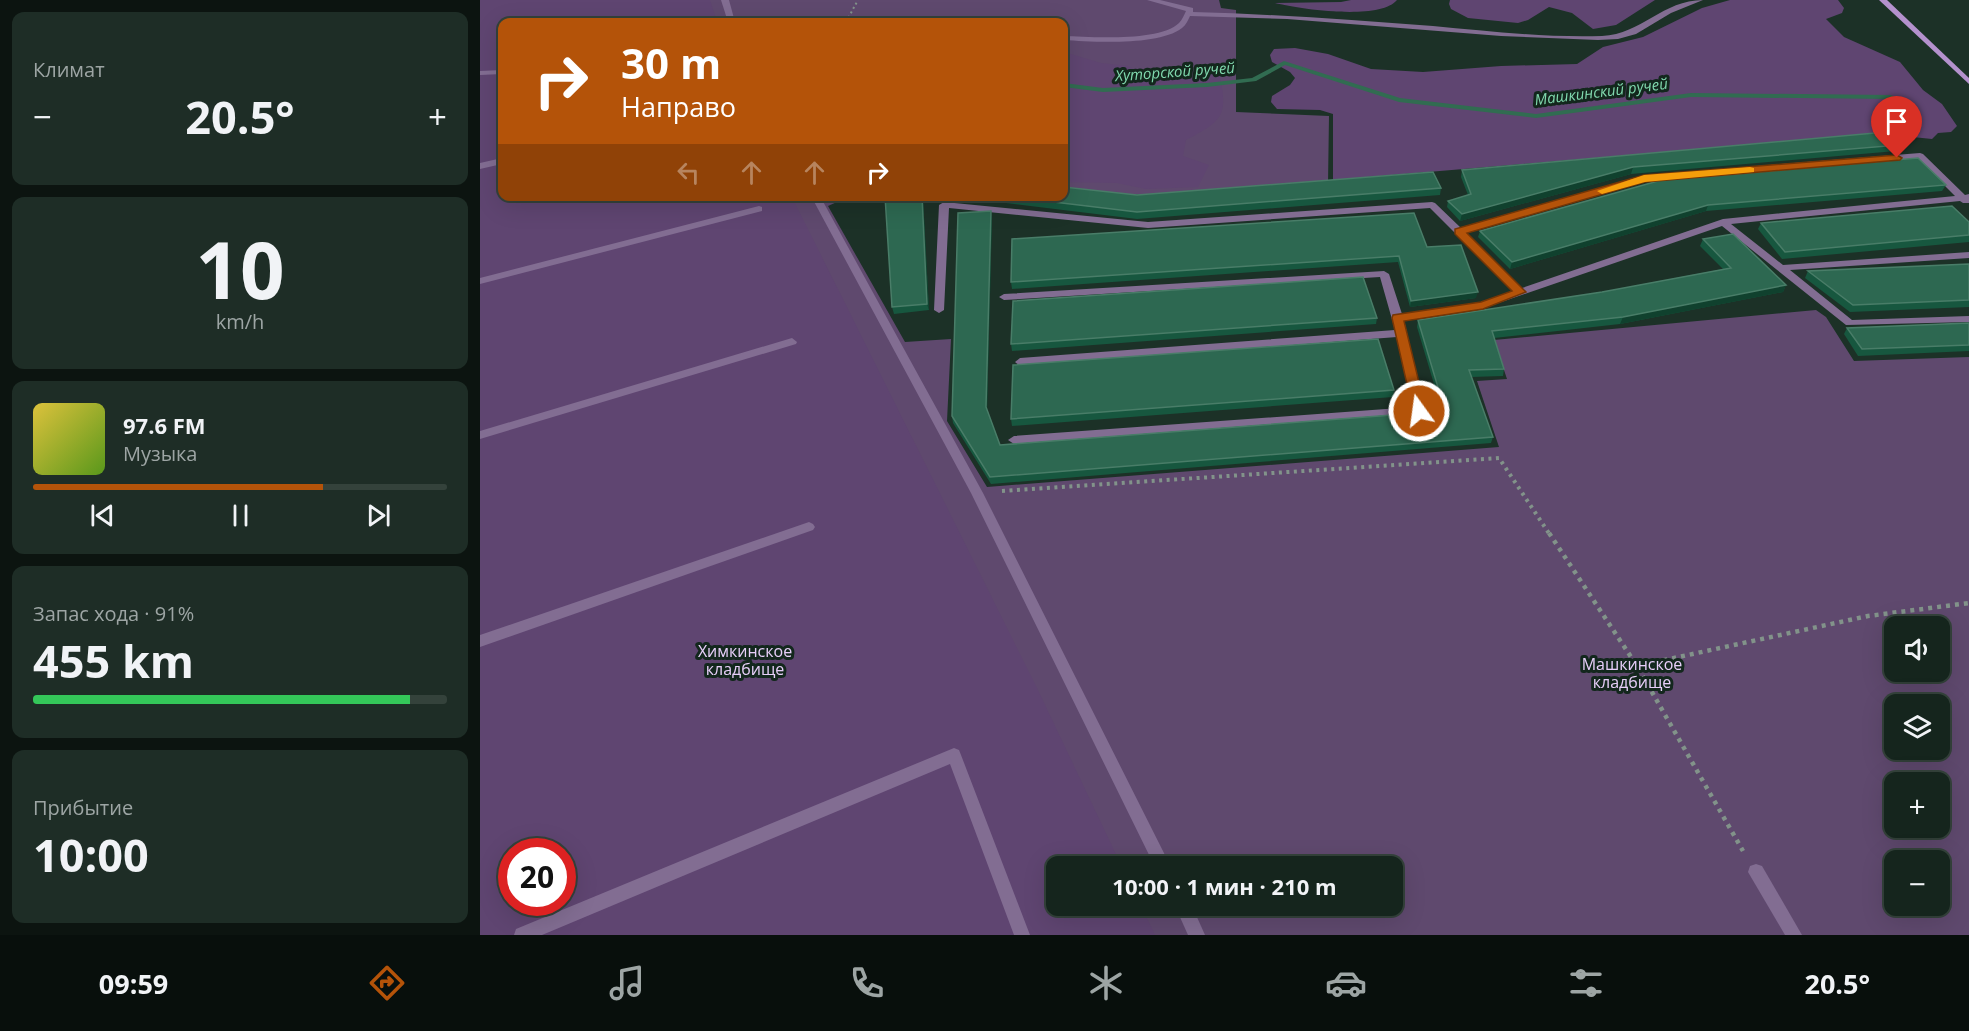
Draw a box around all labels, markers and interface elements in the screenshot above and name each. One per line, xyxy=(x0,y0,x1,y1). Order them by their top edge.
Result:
text: 30 m xyxy=(621,34,721,91)
icon: right xyxy=(522,42,600,120)
text: Климат xyxy=(33,56,105,83)
water label: Хуторской ручей xyxy=(1113,57,1236,85)
water label: Машкинский ручей xyxy=(1533,73,1669,109)
text: 20.5° xyxy=(185,86,295,147)
text: Направо xyxy=(621,88,736,125)
text: − xyxy=(33,94,52,139)
text: + xyxy=(428,94,447,139)
pin xyxy=(1871,96,1922,158)
icon: arrive xyxy=(1880,105,1913,138)
icon: left xyxy=(672,156,705,189)
icon: ahead xyxy=(735,156,768,189)
icon: ahead xyxy=(798,156,831,189)
icon: right xyxy=(861,156,894,189)
text: 10 xyxy=(195,216,285,322)
text: km/h xyxy=(216,308,264,335)
position arrow xyxy=(1387,379,1451,443)
text: 97.6 FM xyxy=(123,410,206,440)
text: Музыка xyxy=(123,440,197,467)
icon: previous xyxy=(86,499,119,532)
icon: pause xyxy=(224,499,257,532)
icon: next xyxy=(362,499,395,532)
text: Запас хода · 91% xyxy=(33,600,194,627)
map controls xyxy=(1884,616,1950,916)
button: sound xyxy=(1884,616,1950,682)
text: 455 km xyxy=(33,630,194,691)
park label: Химкинское кладбище xyxy=(698,640,792,680)
park label: Машкинское кладбище xyxy=(1582,653,1682,693)
button: layers xyxy=(1884,694,1950,760)
button: + xyxy=(1884,772,1950,838)
text: Прибытие xyxy=(33,794,133,821)
text: 10:00 xyxy=(33,824,149,885)
speed limit sign: 20 xyxy=(498,838,576,916)
button: − xyxy=(1884,850,1950,916)
text: 10:00 · 1 мин · 210 m xyxy=(1112,871,1337,901)
icon: directions xyxy=(366,962,408,1004)
icon: music xyxy=(606,962,648,1004)
icon: phone xyxy=(846,962,888,1004)
icon: climate xyxy=(1085,962,1127,1004)
icon: car xyxy=(1325,962,1367,1004)
icon: filters xyxy=(1565,962,1607,1004)
text: 09:59 xyxy=(99,965,168,1002)
text: 20.5° xyxy=(1804,965,1870,1002)

